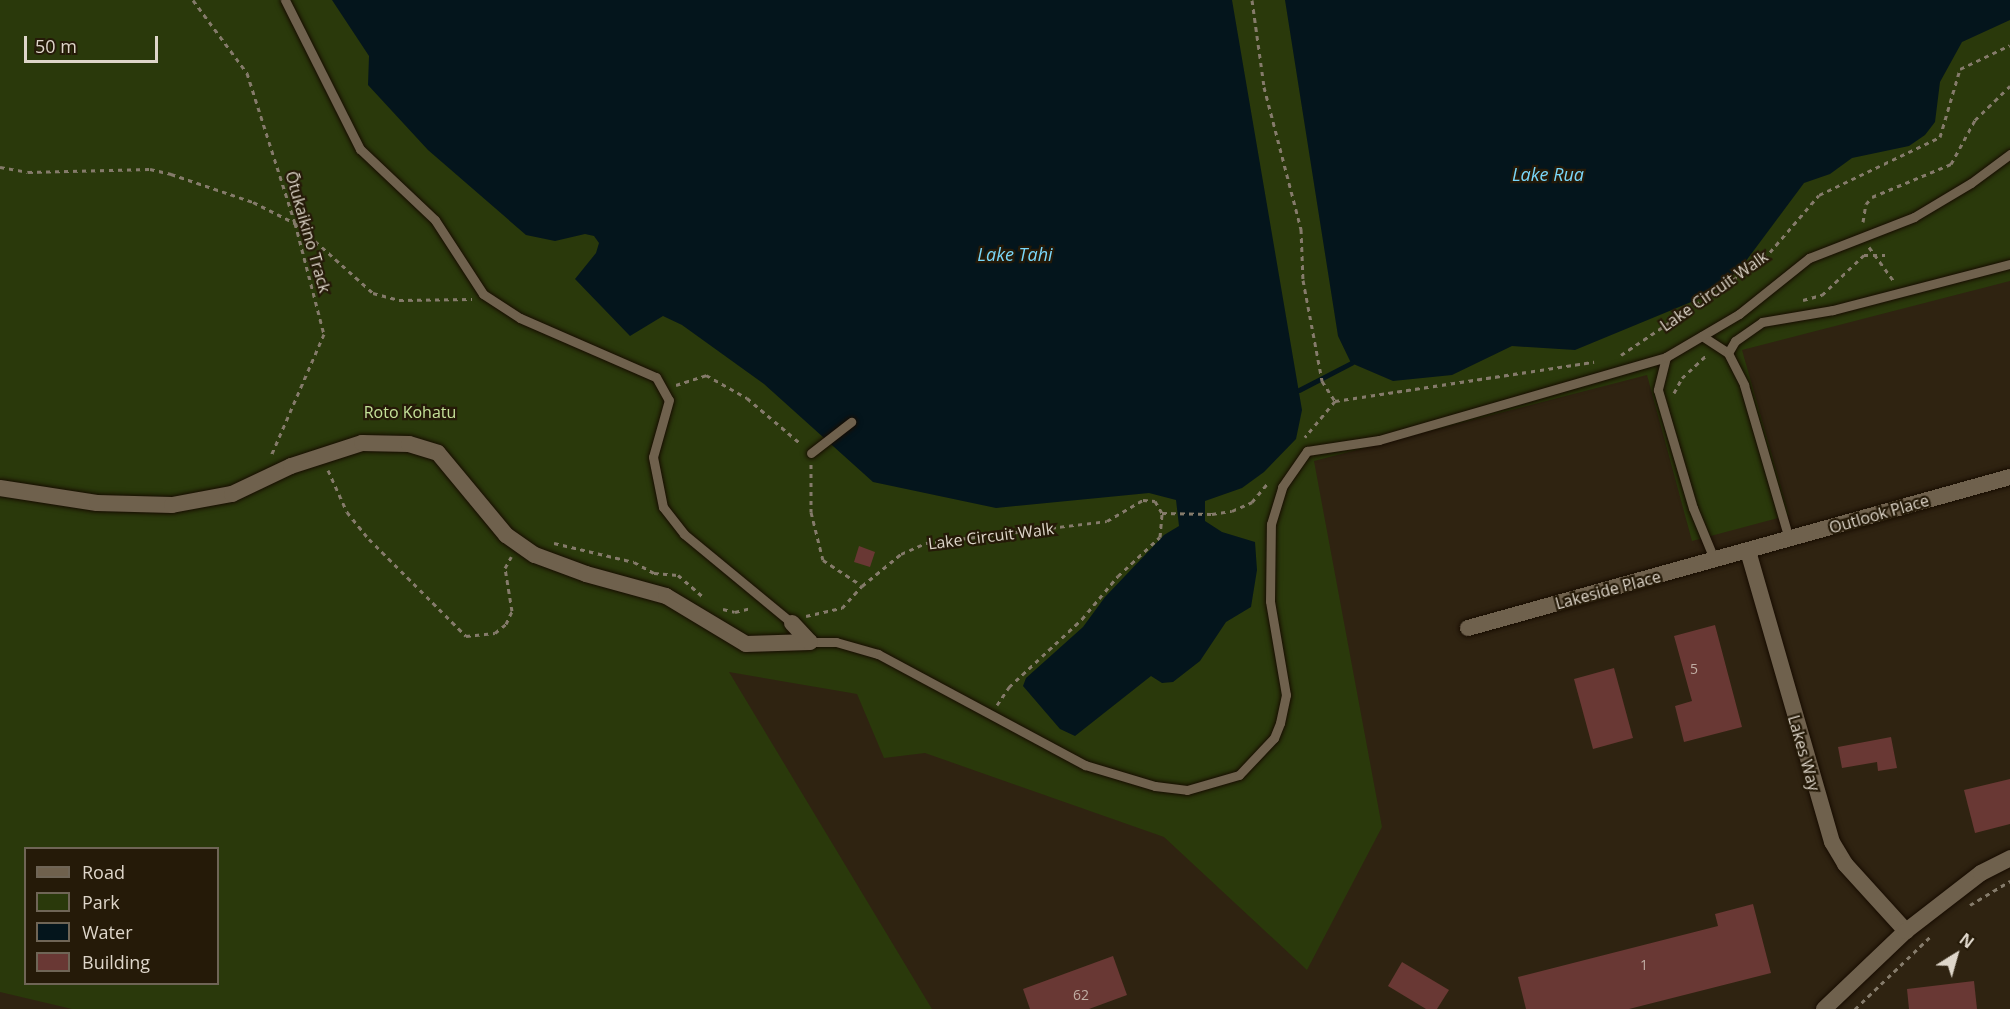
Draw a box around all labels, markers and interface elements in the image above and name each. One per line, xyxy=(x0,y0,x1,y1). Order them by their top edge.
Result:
scale bar xyxy=(27,24,160,62)
text: 50 m xyxy=(35,34,77,58)
water label: Lake Rua xyxy=(1512,163,1584,185)
street label: Ōtukaikino Track xyxy=(281,169,335,295)
water label: Lake Tahi xyxy=(977,243,1053,265)
street label: Lake Circuit Walk xyxy=(1657,247,1771,335)
park label: Roto Kohatu xyxy=(364,402,456,422)
street label: Outlook Place xyxy=(1827,491,1931,537)
street label: Lake Circuit Walk xyxy=(927,519,1055,553)
street label: Lakeside Place xyxy=(1553,567,1663,613)
house number: 5 xyxy=(1690,661,1698,677)
street label: Lakes Way xyxy=(1784,713,1824,793)
legend xyxy=(24,847,219,985)
text: Road xyxy=(82,860,125,884)
text: Park xyxy=(82,890,120,914)
text: Water xyxy=(82,920,133,944)
north arrow xyxy=(1926,925,1986,985)
text: N xyxy=(1955,928,1979,953)
text: Building xyxy=(82,950,150,974)
house number: 1 xyxy=(1640,957,1648,973)
house number: 62 xyxy=(1073,987,1089,1003)

